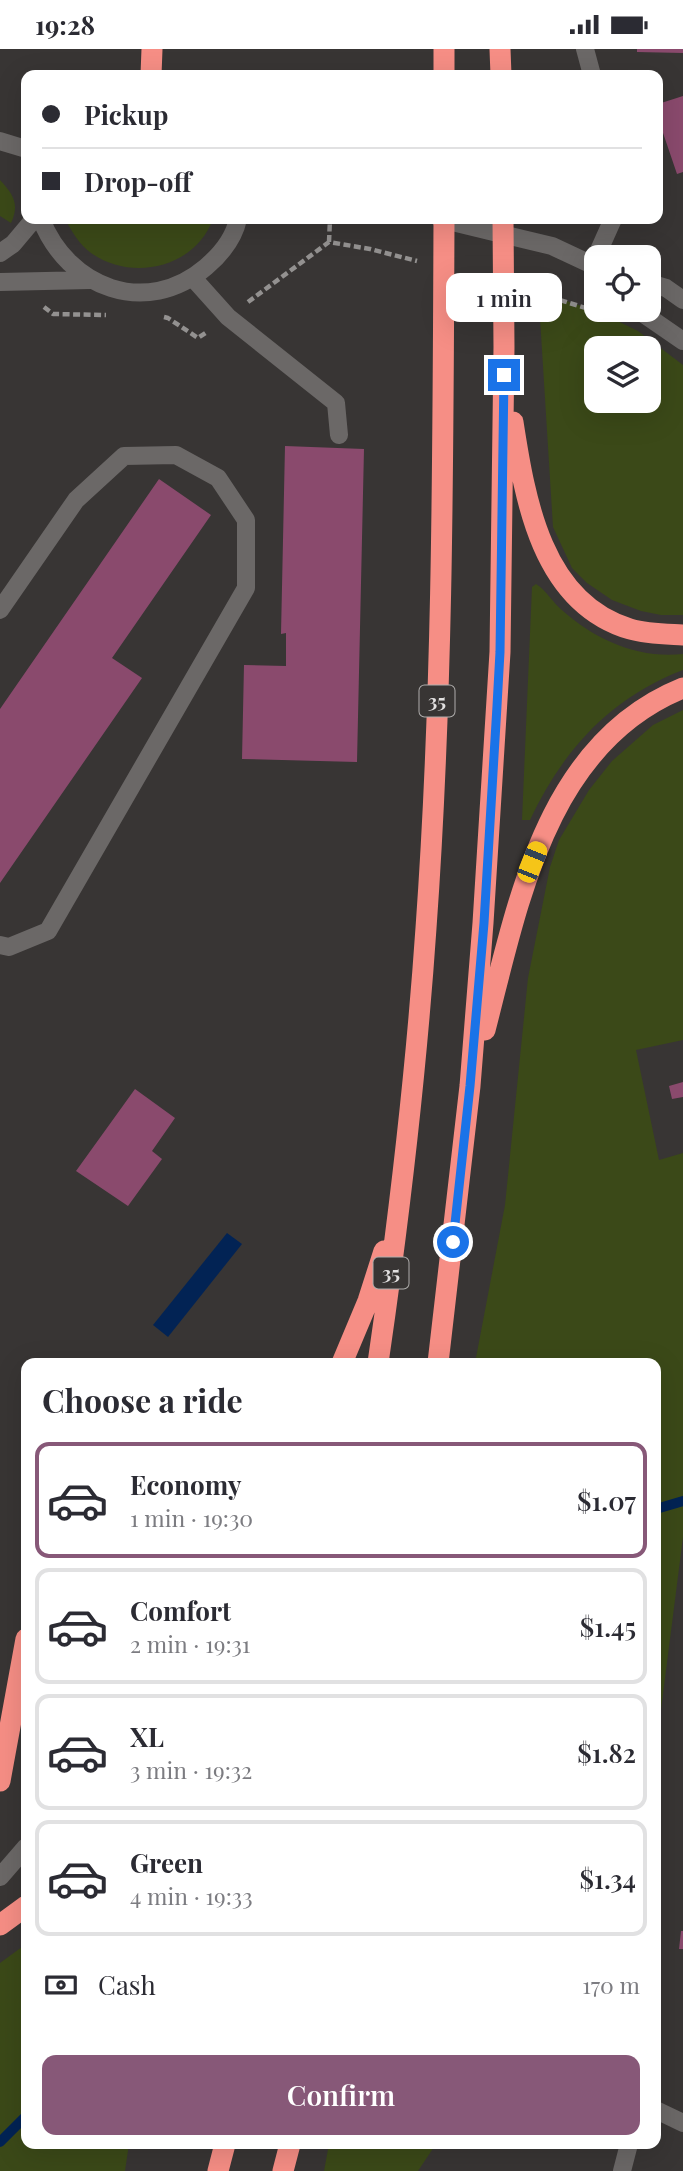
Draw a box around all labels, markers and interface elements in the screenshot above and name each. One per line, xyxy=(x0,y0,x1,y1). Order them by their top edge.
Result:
text: 19:28 xyxy=(35,7,95,42)
text: Pickup xyxy=(84,97,168,132)
text: Drop-off xyxy=(84,164,191,199)
map controls xyxy=(584,245,661,413)
button: locate xyxy=(584,245,661,322)
callout: 1 min xyxy=(446,273,562,323)
text: 1 min xyxy=(476,282,532,313)
button: layers xyxy=(584,336,661,413)
route end xyxy=(488,359,520,391)
road number: 35 xyxy=(420,685,454,716)
car xyxy=(515,839,550,885)
route start xyxy=(437,1226,469,1258)
road number: 35 xyxy=(374,1257,408,1289)
text: Choose a ride xyxy=(42,1378,243,1421)
text: Economy xyxy=(130,1467,241,1502)
icon: car xyxy=(46,1469,109,1532)
text: $1.07 xyxy=(577,1483,636,1518)
text: 1 min · 19:30 xyxy=(130,1502,253,1533)
text: Comfort xyxy=(130,1593,231,1628)
icon: car xyxy=(46,1595,109,1658)
text: $1.45 xyxy=(580,1609,636,1644)
text: 2 min · 19:31 xyxy=(130,1628,250,1659)
text: XL xyxy=(130,1719,164,1754)
icon: car xyxy=(46,1721,109,1784)
text: $1.82 xyxy=(577,1735,636,1770)
text: 3 min · 19:32 xyxy=(130,1754,252,1785)
text: Green xyxy=(130,1845,203,1880)
icon: car xyxy=(46,1847,109,1910)
text: $1.34 xyxy=(580,1861,636,1896)
text: 4 min · 19:33 xyxy=(130,1880,253,1911)
icon: cash xyxy=(42,1966,80,2004)
text: Cash xyxy=(98,1967,156,2002)
text: 170 m xyxy=(582,1969,640,2000)
button: Confirm xyxy=(42,2055,640,2135)

